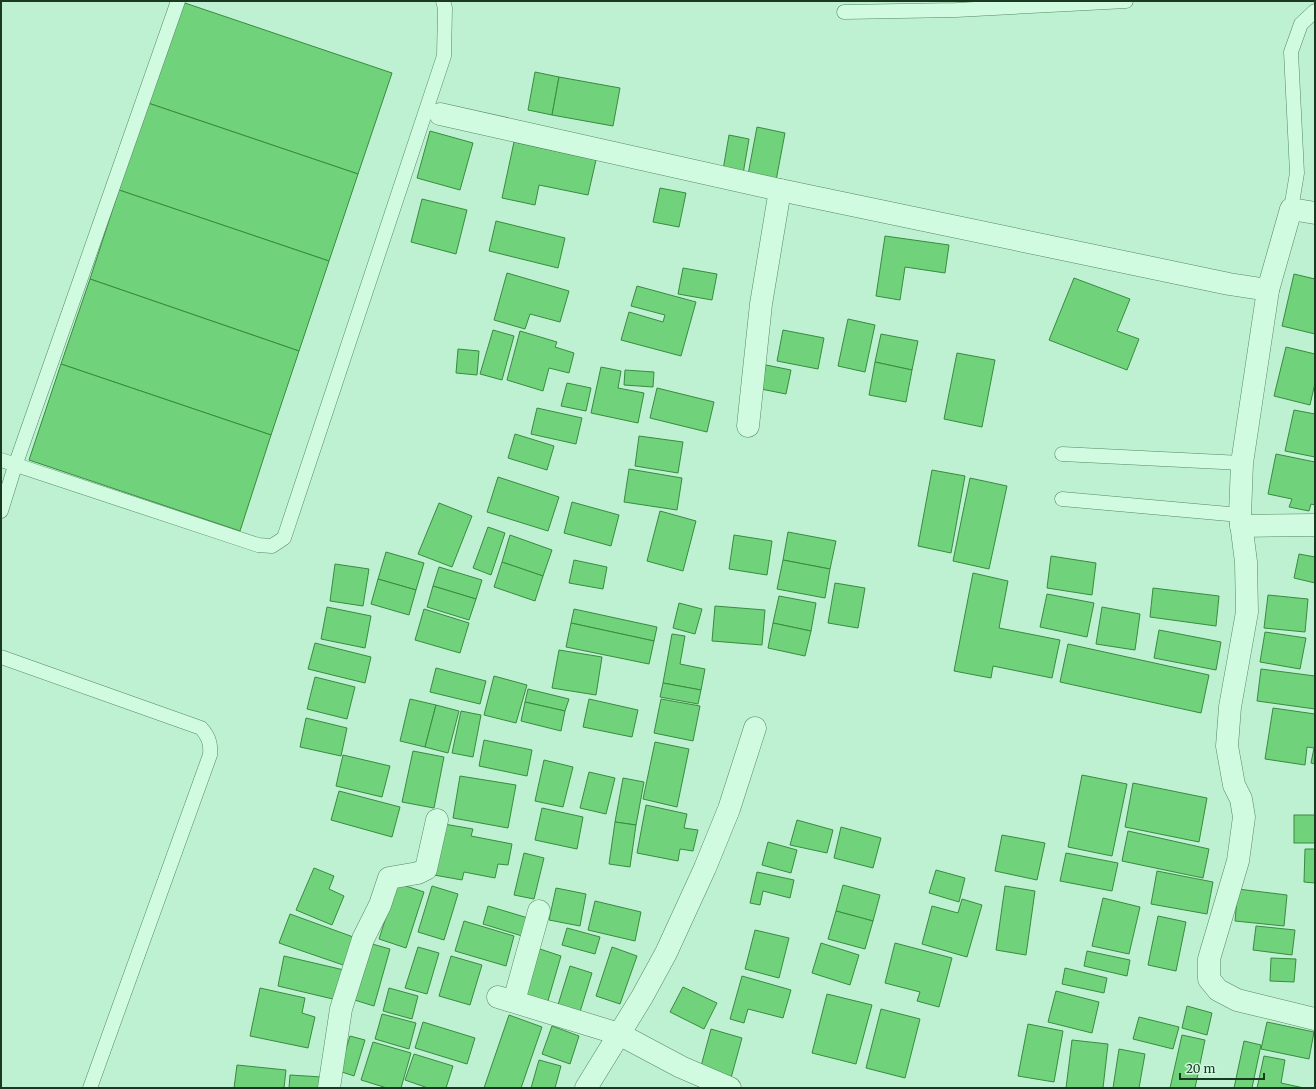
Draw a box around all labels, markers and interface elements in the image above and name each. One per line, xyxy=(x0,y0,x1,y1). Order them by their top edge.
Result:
scale bar xyxy=(1180,1055,1264,1081)
text: 20 m xyxy=(1186,1061,1215,1076)

